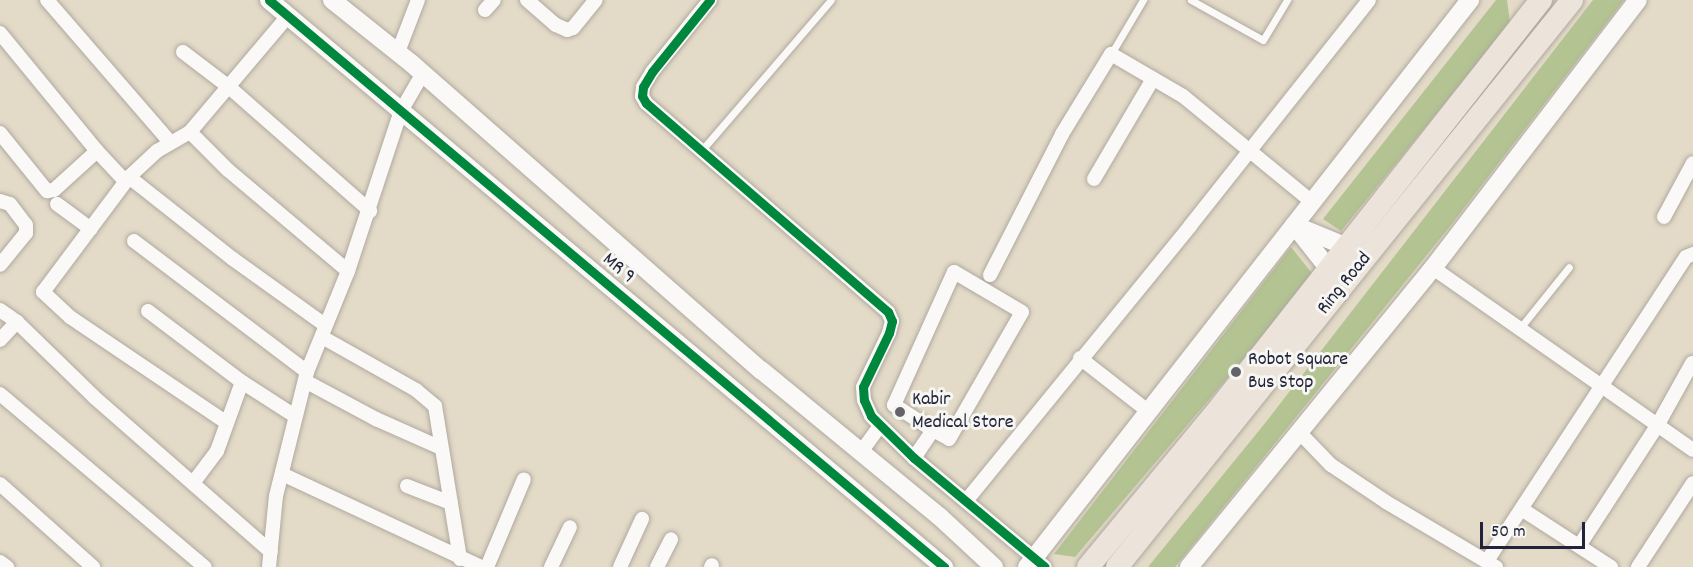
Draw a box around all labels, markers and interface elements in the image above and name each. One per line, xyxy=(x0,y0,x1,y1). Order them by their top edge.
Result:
street label: MR 9 xyxy=(597,248,639,290)
street label: Ring Road xyxy=(1313,248,1377,320)
place label: Robot Square Bus Stop xyxy=(1248,348,1348,395)
marker: Robot Square Bus Stop xyxy=(1229,365,1243,379)
place label: Kabir Medical Store xyxy=(912,388,1014,435)
marker: Kabir Medical Store xyxy=(893,405,907,419)
scale bar xyxy=(1483,510,1588,548)
text: 50 m xyxy=(1491,520,1526,545)

